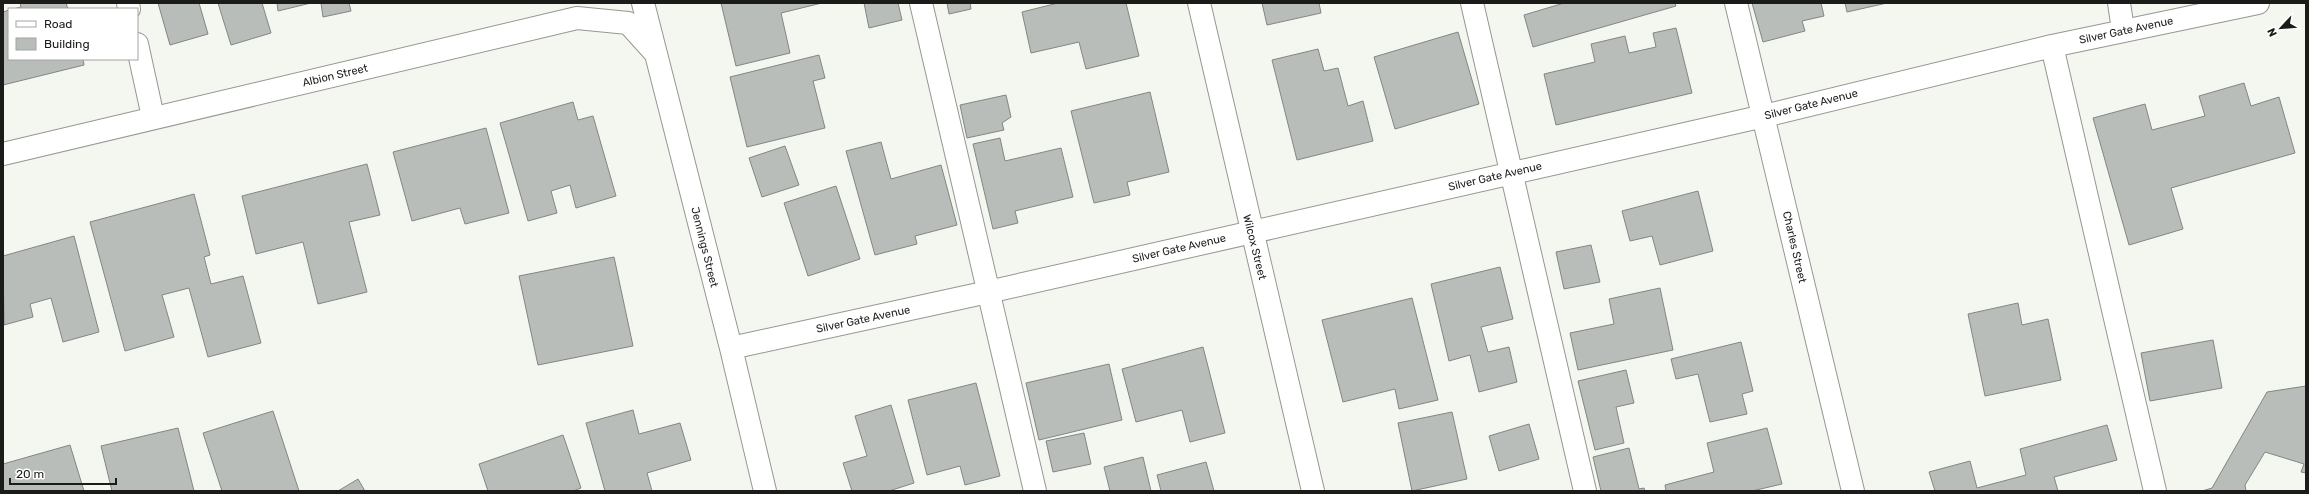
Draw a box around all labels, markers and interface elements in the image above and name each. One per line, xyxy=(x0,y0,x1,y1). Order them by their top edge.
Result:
legend xyxy=(8,8,138,60)
north arrow xyxy=(2261,8,2301,48)
street label: Silver Gate Avenue xyxy=(2078,14,2174,47)
text: Road xyxy=(44,17,72,31)
text: N xyxy=(2265,26,2280,39)
text: Building xyxy=(44,37,90,51)
street label: Albion Street xyxy=(301,61,370,89)
street label: Silver Gate Avenue xyxy=(1763,87,1859,122)
street label: Silver Gate Avenue xyxy=(1447,159,1543,194)
street label: Jennings Street xyxy=(688,206,721,289)
street label: Charles Street xyxy=(1780,210,1809,285)
street label: Wilcox Street xyxy=(1240,213,1269,282)
street label: Silver Gate Avenue xyxy=(1131,231,1227,266)
street label: Silver Gate Avenue xyxy=(815,303,911,336)
scale bar xyxy=(10,460,116,486)
text: 20 m xyxy=(16,467,44,481)

